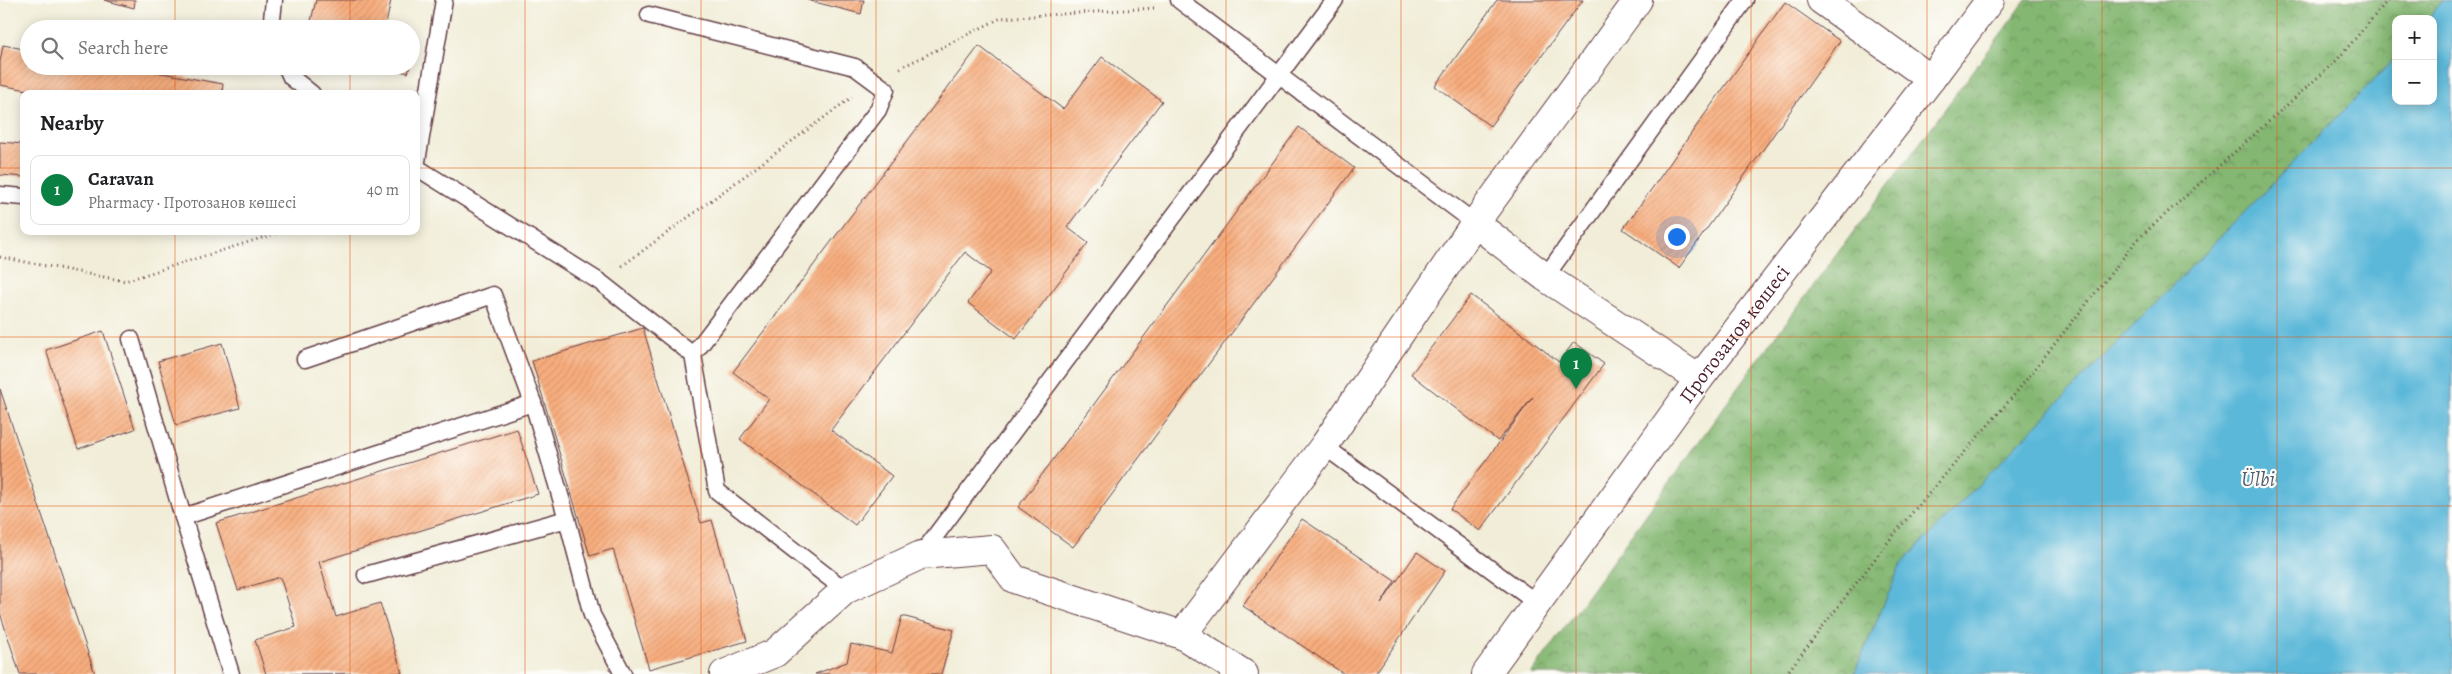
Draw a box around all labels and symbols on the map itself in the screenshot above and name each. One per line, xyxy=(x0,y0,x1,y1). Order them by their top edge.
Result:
your location xyxy=(1664,224,1690,250)
street label: Протозанов көшесі xyxy=(1673,260,1796,409)
pin: 1 xyxy=(1560,348,1592,389)
water label: Ülbi xyxy=(2241,465,2275,493)

